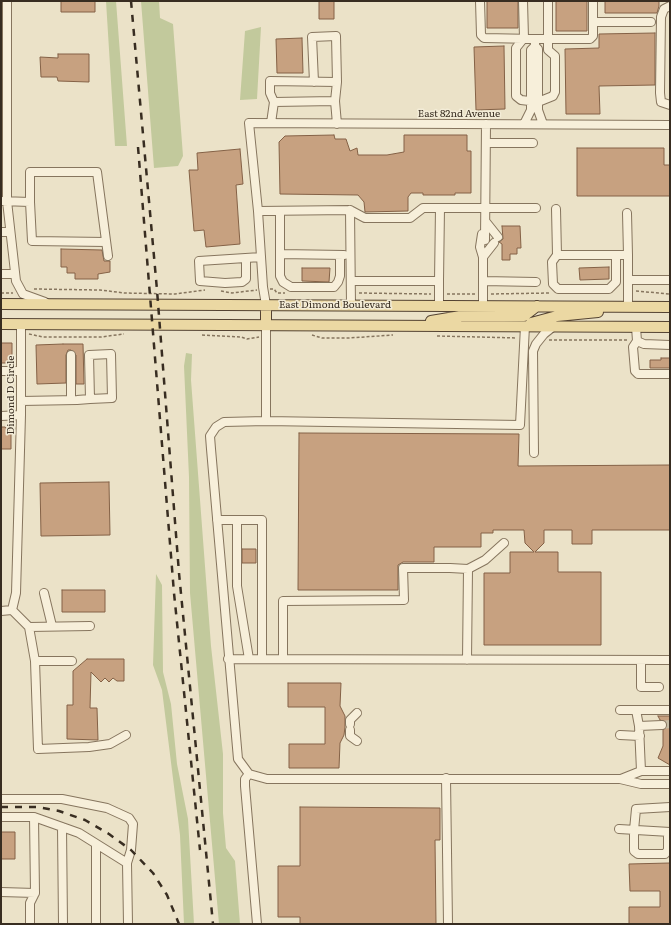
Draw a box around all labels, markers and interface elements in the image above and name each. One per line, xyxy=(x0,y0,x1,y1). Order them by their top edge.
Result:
street label: East 82nd Avenue xyxy=(418,108,500,120)
street label: East Dimond Boulevard xyxy=(279,299,391,311)
street label: Dimond D Circle xyxy=(5,355,17,435)

